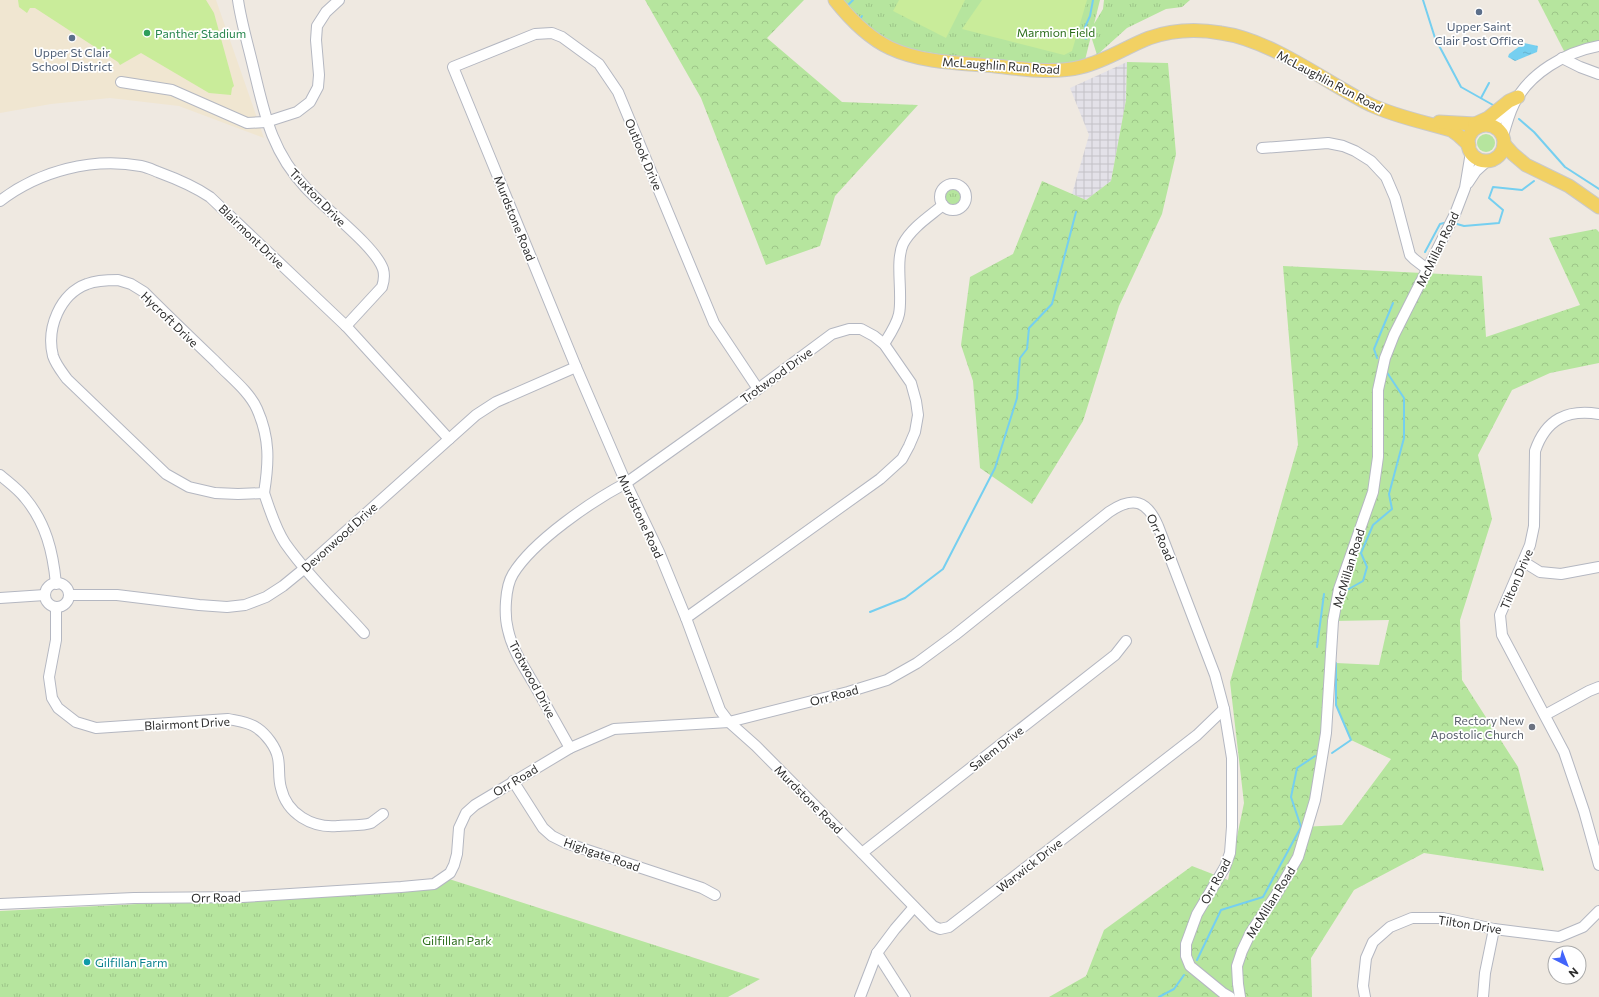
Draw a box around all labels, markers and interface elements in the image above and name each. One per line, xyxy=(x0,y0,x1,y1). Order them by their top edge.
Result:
marker: Upper Saint Clair Post Office xyxy=(1474,7,1484,17)
place label: Upper Saint Clair Post Office xyxy=(1434,19,1524,47)
park label: Marmion Field xyxy=(1017,25,1095,39)
place label: Panther Stadium xyxy=(155,26,246,40)
marker: Panther Stadium xyxy=(142,28,152,38)
marker: Upper St Clair School District xyxy=(67,33,77,43)
place label: Upper St Clair School District xyxy=(32,45,112,73)
street label: McLaughlin Run Road xyxy=(1275,47,1385,115)
street label: McLaughlin Run Road xyxy=(942,54,1060,76)
street label: Outlook Drive xyxy=(623,116,665,192)
street label: Truxton Drive xyxy=(287,165,349,229)
street label: Murdstone Road xyxy=(492,173,538,263)
street label: Blairmont Drive xyxy=(216,201,288,271)
street label: McMillan Road xyxy=(1413,209,1461,289)
street label: Hycroft Drive xyxy=(139,288,201,350)
street label: Trotwood Drive xyxy=(737,344,815,406)
street label: Murdstone Road xyxy=(616,472,667,560)
street label: Devonwood Drive xyxy=(298,499,380,575)
street label: Orr Road xyxy=(1144,511,1178,563)
street label: McMillan Road xyxy=(1329,527,1367,609)
street label: Tilton Drive xyxy=(1497,547,1535,611)
street label: Trotwood Drive xyxy=(507,638,559,720)
street label: Orr Road xyxy=(808,682,860,708)
place label: Rectory New Apostolic Church xyxy=(1431,713,1524,741)
street label: Blairmont Drive xyxy=(144,714,230,732)
marker: Rectory New Apostolic Church xyxy=(1527,722,1537,732)
street label: Salem Drive xyxy=(966,723,1026,773)
street label: Orr Road xyxy=(490,761,540,799)
street label: Murdstone Road xyxy=(772,762,846,836)
street label: Highgate Road xyxy=(562,834,642,874)
street label: Warwick Drive xyxy=(994,835,1064,895)
street label: Orr Road xyxy=(1197,856,1233,906)
street label: McMillan Road xyxy=(1242,864,1298,940)
street label: Orr Road xyxy=(191,890,241,904)
street label: Tilton Drive xyxy=(1437,912,1503,936)
park label: Gilfillan Park xyxy=(422,933,492,947)
north arrow xyxy=(1547,945,1587,985)
place label: Gilfillan Farm xyxy=(95,955,167,969)
marker: Gilfillan Farm xyxy=(82,957,92,967)
text: N xyxy=(1567,965,1581,980)

